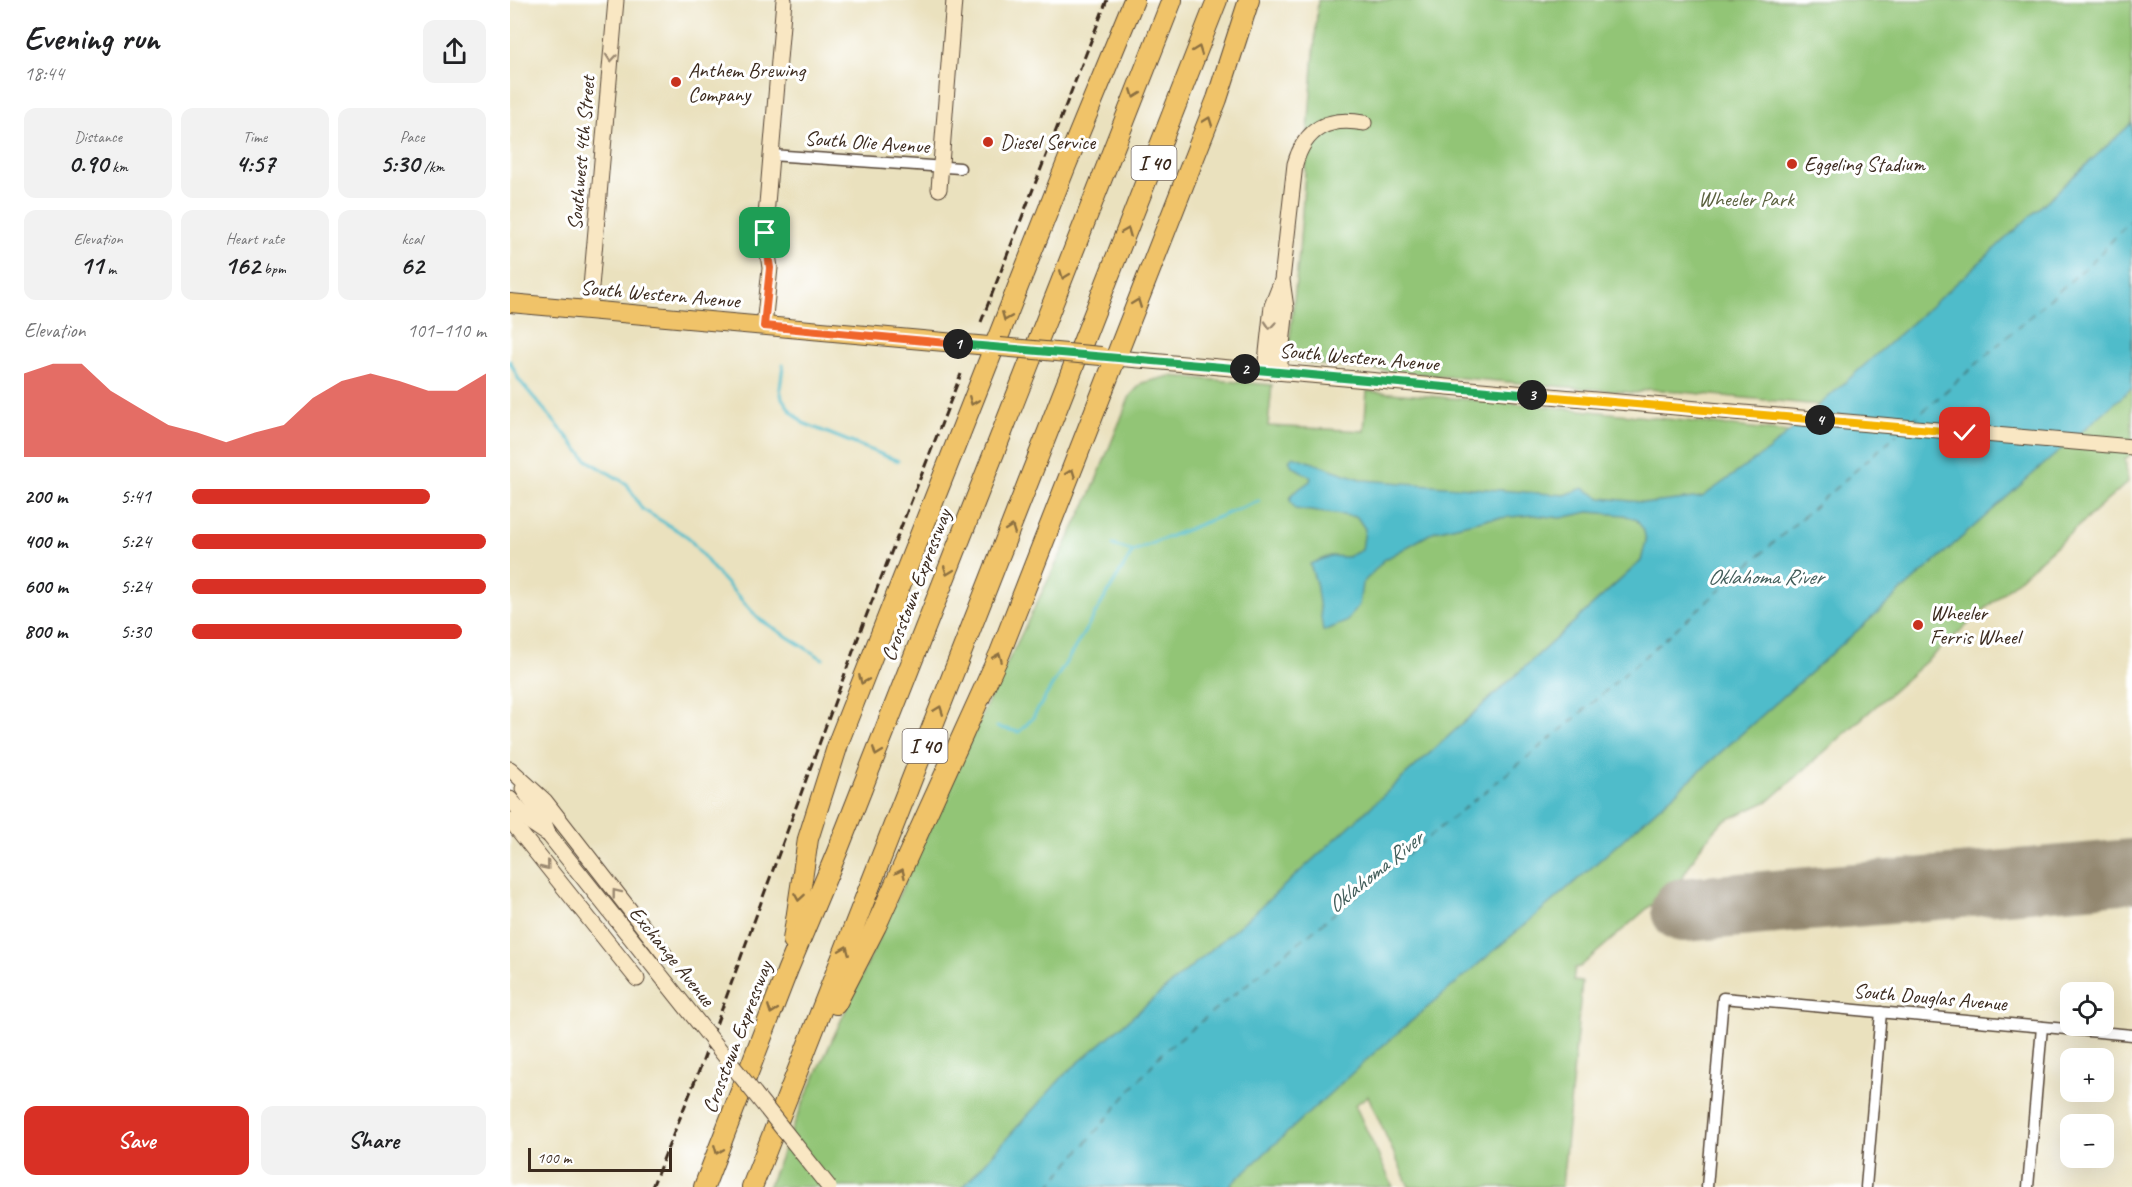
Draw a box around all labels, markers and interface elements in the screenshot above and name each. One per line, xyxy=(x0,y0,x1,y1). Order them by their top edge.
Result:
text: Evening run xyxy=(24,17,159,59)
button: share xyxy=(423,20,486,83)
one-way arrow xyxy=(1190,45,1203,56)
one-way arrow xyxy=(604,54,617,63)
place label: Anthem Brewing Company xyxy=(688,57,806,107)
text: 18:44 xyxy=(24,61,64,86)
street label: Southwest 4th Street xyxy=(561,73,601,231)
marker: Anthem Brewing Company xyxy=(669,75,683,89)
one-way arrow xyxy=(1130,87,1142,98)
one-way arrow xyxy=(1201,117,1213,128)
street label: South Olie Avenue xyxy=(804,125,932,159)
text: Distance xyxy=(74,127,122,147)
text: Time xyxy=(243,127,267,147)
text: Pace xyxy=(400,127,424,147)
place label: Diesel Service xyxy=(1000,129,1096,155)
marker: Diesel Service xyxy=(981,135,995,149)
road number: I 40 xyxy=(1132,146,1176,180)
text: 0.90 xyxy=(68,147,108,180)
text: 4:57 xyxy=(235,147,275,180)
text: 5:30 xyxy=(380,147,420,180)
place label: Eggeling Stadium xyxy=(1804,151,1926,177)
text: km xyxy=(108,157,128,177)
text: /km xyxy=(420,157,444,177)
marker: Eggeling Stadium xyxy=(1785,157,1799,171)
park label: Wheeler Park xyxy=(1698,186,1795,212)
pin xyxy=(739,207,790,258)
icon: arrive xyxy=(748,216,781,249)
one-way arrow xyxy=(1120,227,1132,238)
text: Elevation xyxy=(73,229,123,249)
text: Heart rate xyxy=(226,229,284,249)
text: kcal xyxy=(401,229,423,249)
text: 11 xyxy=(80,249,103,282)
text: 162 xyxy=(224,249,260,282)
text: 62 xyxy=(400,249,424,282)
text: m xyxy=(103,259,116,279)
text: bpm xyxy=(260,259,286,279)
one-way arrow xyxy=(1059,269,1071,280)
street label: South Western Avenue xyxy=(579,274,743,314)
one-way arrow xyxy=(1130,298,1143,309)
one-way arrow xyxy=(1001,311,1013,322)
text: Elevation xyxy=(24,318,86,343)
text: 101–110 m xyxy=(407,318,486,343)
one-way arrow xyxy=(1264,320,1277,329)
pin: 1 xyxy=(943,329,973,359)
text: 1 xyxy=(954,334,962,354)
street label: South Western Avenue xyxy=(1278,337,1442,377)
pin: 2 xyxy=(1230,354,1260,384)
text: 2 xyxy=(1241,359,1249,379)
pin: 3 xyxy=(1517,380,1547,410)
text: 3 xyxy=(1528,385,1536,405)
one-way arrow xyxy=(968,395,980,406)
pin: 4 xyxy=(1805,405,1835,435)
pin xyxy=(1939,407,1990,458)
text: 4 xyxy=(1816,410,1824,430)
icon: check xyxy=(1948,416,1981,449)
one-way arrow xyxy=(1063,468,1076,479)
text: 200 m xyxy=(24,484,67,509)
text: 5:41 xyxy=(120,484,151,509)
street label: Crosstown Expressway xyxy=(875,504,958,665)
one-way arrow xyxy=(1003,524,1016,534)
text: 400 m xyxy=(24,529,67,554)
text: 5:24 xyxy=(120,529,151,554)
water label: Oklahoma River xyxy=(1707,563,1827,591)
one-way arrow xyxy=(943,565,955,576)
text: 600 m xyxy=(24,574,68,599)
text: 5:24 xyxy=(120,574,151,599)
place label: Wheeler Ferris Wheel xyxy=(1930,600,2023,650)
marker: Wheeler Ferris Wheel xyxy=(1911,618,1925,632)
text: 800 m xyxy=(24,619,67,644)
text: 5:30 xyxy=(120,619,151,644)
one-way arrow xyxy=(991,652,1003,663)
one-way arrow xyxy=(858,674,870,685)
one-way arrow xyxy=(932,705,945,716)
road number: I 40 xyxy=(902,729,948,763)
one-way arrow xyxy=(871,747,884,757)
water label: Oklahoma River xyxy=(1321,822,1432,919)
one-way arrow xyxy=(539,859,550,870)
one-way arrow xyxy=(893,869,905,880)
one-way arrow xyxy=(613,888,624,899)
one-way arrow xyxy=(794,892,806,902)
street label: Exchange Avenue xyxy=(624,901,721,1012)
one-way arrow xyxy=(838,946,850,957)
street label: Crosstown Expressway xyxy=(696,956,779,1117)
street label: South Douglas Avenue xyxy=(1852,977,2009,1017)
map controls xyxy=(2060,982,2114,1168)
button: locate xyxy=(2060,982,2114,1036)
one-way arrow xyxy=(767,1005,780,1015)
button: + xyxy=(2060,1048,2114,1102)
button: Save xyxy=(24,1106,249,1175)
button: Share xyxy=(261,1106,486,1175)
button: − xyxy=(2060,1114,2114,1168)
one-way arrow xyxy=(713,1144,725,1155)
scale bar xyxy=(528,1145,672,1172)
text: 100 m xyxy=(537,1148,571,1168)

